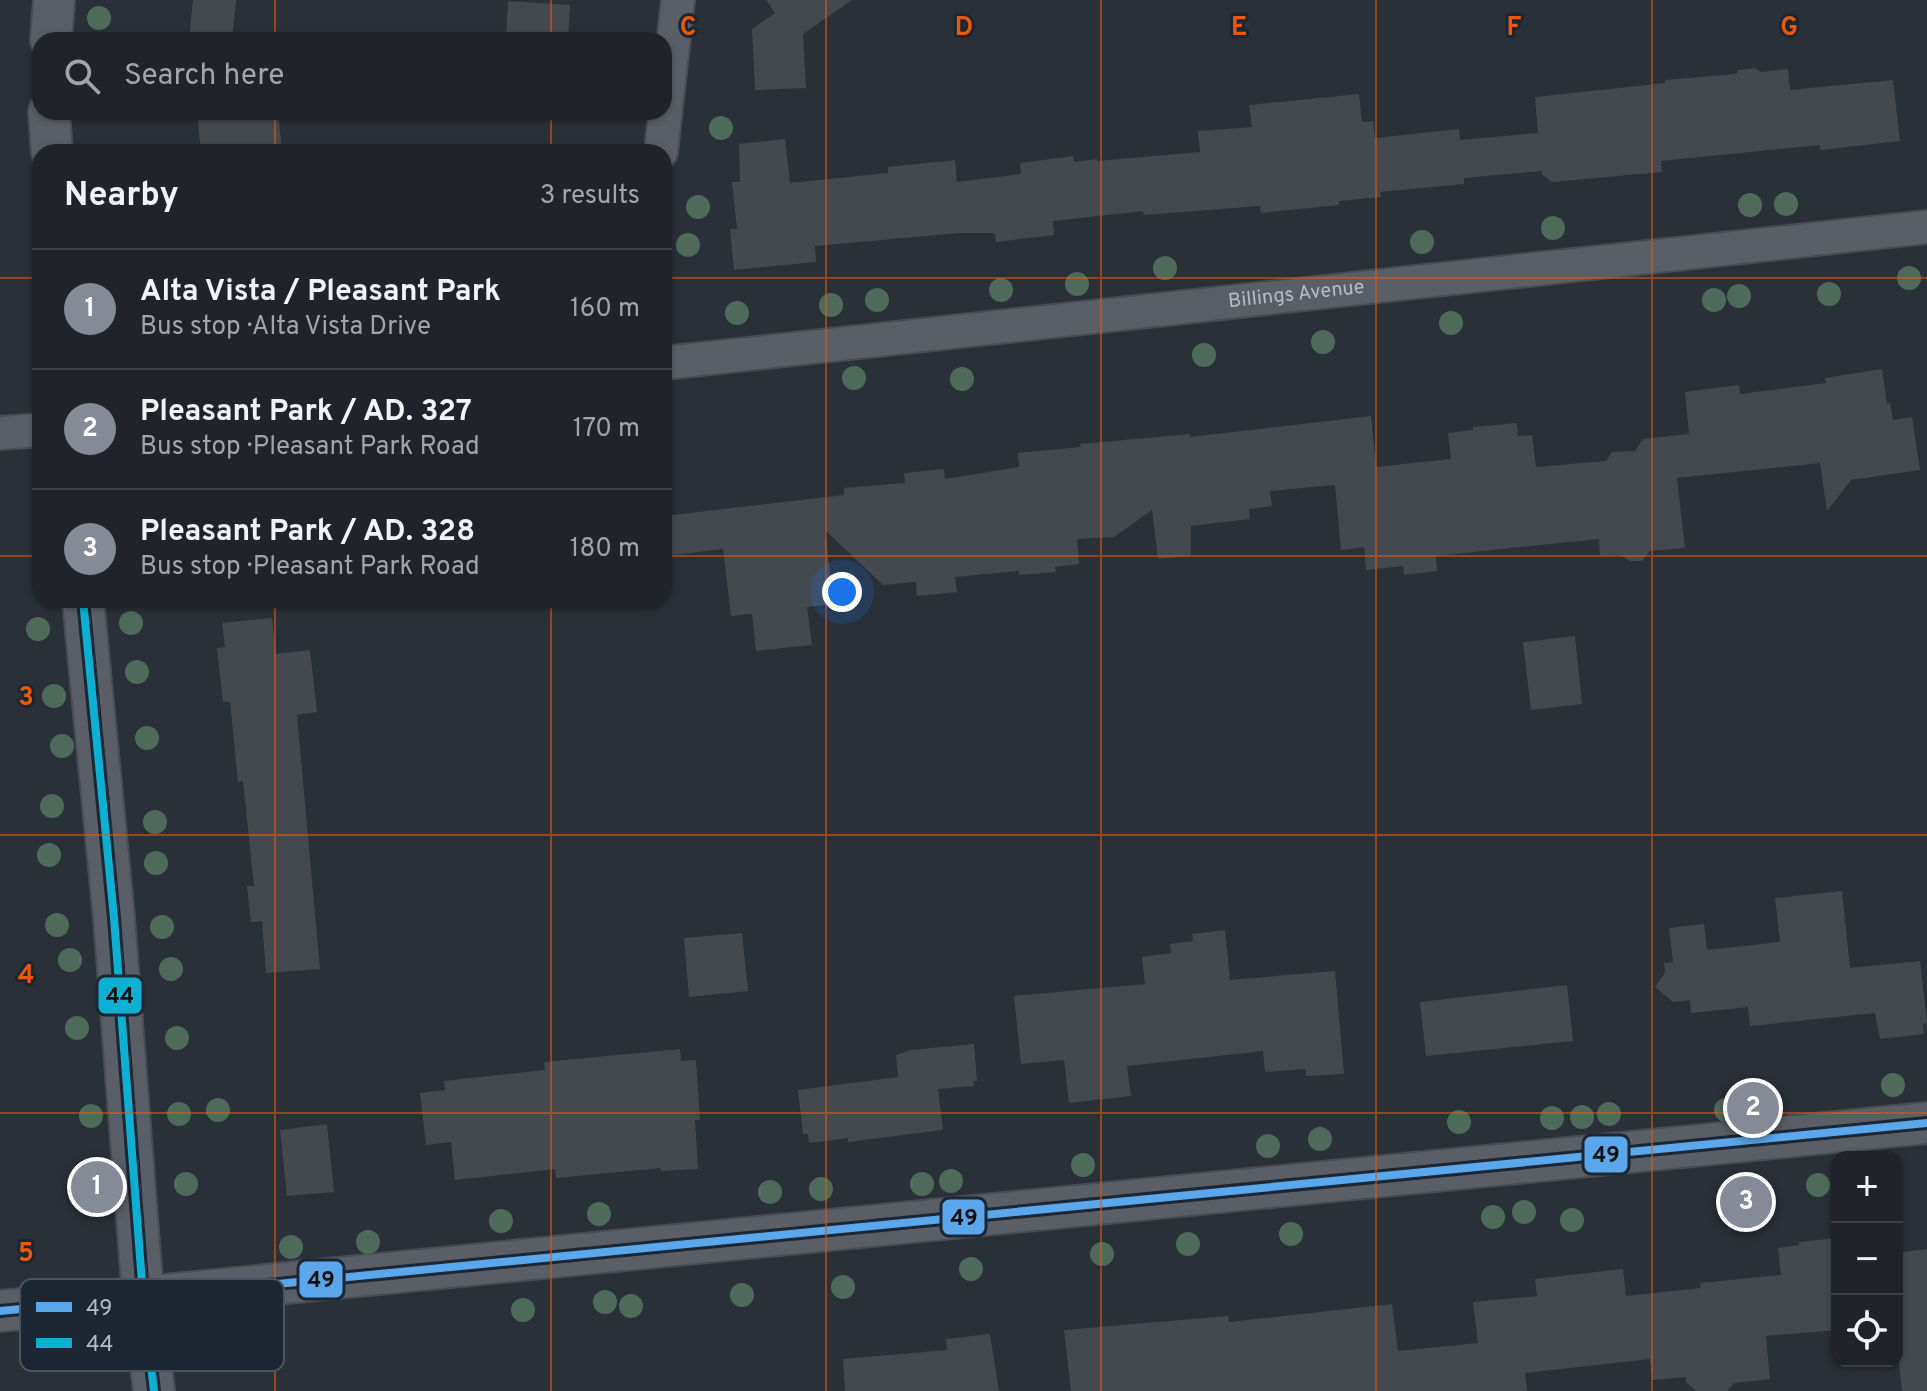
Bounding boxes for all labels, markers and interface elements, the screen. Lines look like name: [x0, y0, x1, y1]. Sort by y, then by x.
text: C: [680, 12, 696, 45]
text: D: [955, 12, 973, 45]
text: E: [1231, 12, 1247, 45]
text: F: [1507, 12, 1522, 45]
text: G: [1780, 12, 1798, 45]
search box: [32, 32, 672, 120]
icon: search: [60, 54, 104, 98]
text: Search here: [124, 58, 284, 95]
text: Nearby: [64, 175, 179, 218]
text: 3 results: [540, 180, 640, 213]
text: Alta Vista / Pleasant Park: [140, 274, 501, 311]
street label: Billings Avenue: [1227, 275, 1366, 315]
text: 1: [85, 293, 95, 326]
text: 160 m: [570, 293, 640, 326]
text: Bus stop · Alta Vista Drive: [140, 311, 431, 344]
text: Pleasant Park / AD. 327: [140, 394, 472, 431]
text: 2: [82, 413, 98, 446]
text: 170 m: [573, 413, 640, 446]
text: Bus stop · Pleasant Park Road: [140, 431, 480, 464]
text: Pleasant Park / AD. 328: [140, 514, 475, 551]
text: 3: [82, 533, 98, 566]
text: 180 m: [570, 533, 640, 566]
text: Bus stop · Pleasant Park Road: [140, 551, 480, 584]
your location: [822, 572, 862, 612]
text: 3: [18, 682, 34, 715]
text: 4: [18, 960, 34, 993]
line badge: 44: [97, 976, 143, 1015]
text: 44: [106, 984, 134, 1011]
pin: 2: [1727, 1078, 1779, 1138]
line badge: 49: [1583, 1135, 1629, 1174]
text: 49: [1592, 1143, 1620, 1170]
map controls: [1831, 1151, 1903, 1367]
button: +: [1831, 1151, 1903, 1223]
pin: 1: [71, 1157, 123, 1217]
pin: 3: [1720, 1172, 1772, 1232]
line badge: 49: [941, 1198, 986, 1236]
text: 49: [950, 1206, 978, 1233]
button: −: [1831, 1223, 1903, 1295]
text: 5: [18, 1238, 34, 1271]
line badge: 49: [298, 1260, 344, 1299]
text: 49: [307, 1268, 335, 1295]
legend: [20, 1279, 284, 1371]
button: locate: [1831, 1295, 1903, 1367]
text: 49: [86, 1296, 112, 1323]
text: 44: [86, 1332, 113, 1359]

